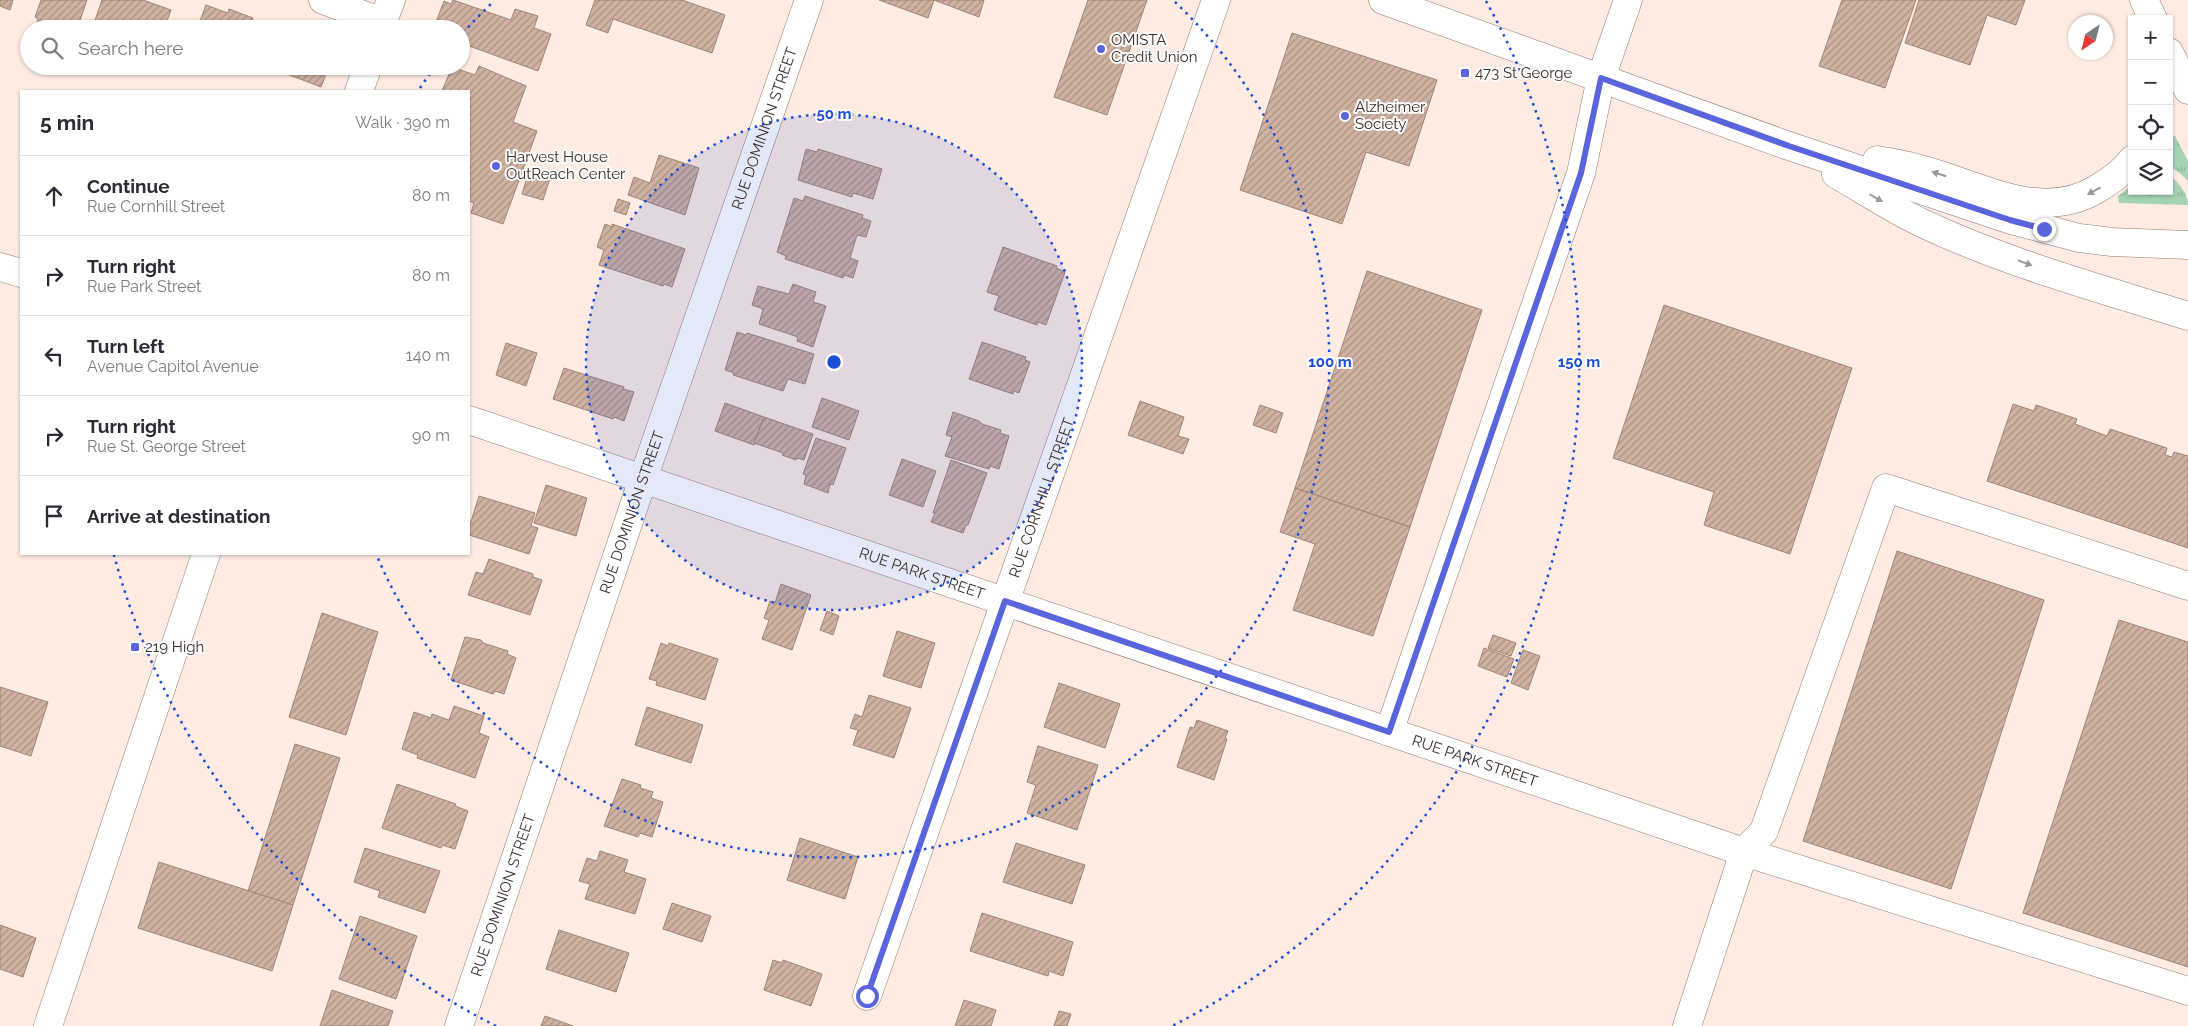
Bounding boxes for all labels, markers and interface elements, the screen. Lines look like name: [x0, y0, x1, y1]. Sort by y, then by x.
north arrow: [2068, 15, 2113, 60]
map controls: [2128, 15, 2173, 195]
button: +: [2128, 15, 2173, 60]
search box: [20, 20, 470, 75]
place label: OMISTA Credit Union: [1111, 31, 1198, 66]
icon: search: [38, 34, 66, 62]
text: Search here: [78, 37, 184, 59]
marker: OMISTA Credit Union: [1095, 43, 1107, 55]
street label: RUE DOMINION STREET: [728, 45, 801, 212]
button: −: [2128, 60, 2173, 105]
place label: 473 St George: [1475, 64, 1573, 82]
marker: 473 St George: [1459, 67, 1471, 79]
place label: Alzheimer Society: [1355, 98, 1426, 133]
text: 50 m: [816, 105, 852, 123]
button: locate: [2128, 105, 2173, 150]
text: 5 min: [40, 110, 94, 135]
marker: Alzheimer Society: [1339, 110, 1351, 122]
text: Walk · 390 m: [355, 113, 450, 132]
place label: Harvest House OutReach Center: [506, 148, 626, 183]
button: layers: [2128, 150, 2173, 195]
marker: Harvest House OutReach Center: [490, 160, 502, 172]
one-way arrow: [1931, 170, 1946, 178]
text: Continue: [87, 175, 170, 197]
icon: ahead: [40, 182, 68, 210]
text: 80 m: [412, 186, 450, 205]
one-way arrow: [2088, 186, 2101, 195]
one-way arrow: [1870, 193, 1883, 202]
text: Rue Cornhill Street: [87, 197, 225, 216]
route end: [2033, 218, 2056, 241]
text: Turn right: [87, 255, 176, 277]
one-way arrow: [2018, 259, 2033, 267]
icon: right: [40, 262, 68, 290]
text: 80 m: [412, 266, 450, 285]
text: Rue Park Street: [87, 277, 201, 296]
text: Turn left: [87, 335, 164, 357]
icon: left: [40, 342, 68, 370]
text: 140 m: [406, 346, 450, 365]
centre of rings: [825, 353, 843, 371]
text: 100 m: [1308, 353, 1352, 371]
text: 150 m: [1558, 353, 1600, 371]
text: Avenue Capitol Avenue: [87, 357, 259, 376]
text: Turn right: [87, 415, 176, 437]
street label: RUE CORNHILL STREET: [1005, 415, 1078, 580]
icon: right: [40, 422, 68, 450]
text: 90 m: [412, 426, 450, 445]
street label: RUE DOMINION STREET: [596, 429, 668, 596]
text: Rue St. George Street: [87, 437, 246, 456]
icon: arrive: [40, 502, 68, 530]
text: Arrive at destination: [87, 505, 271, 527]
street label: RUE PARK STREET: [857, 544, 987, 603]
place label: 219 High: [145, 638, 204, 656]
marker: 219 High: [129, 641, 141, 653]
street label: RUE PARK STREET: [1410, 731, 1540, 790]
street label: RUE DOMINION STREET: [467, 812, 539, 979]
route start: [856, 985, 879, 1008]

